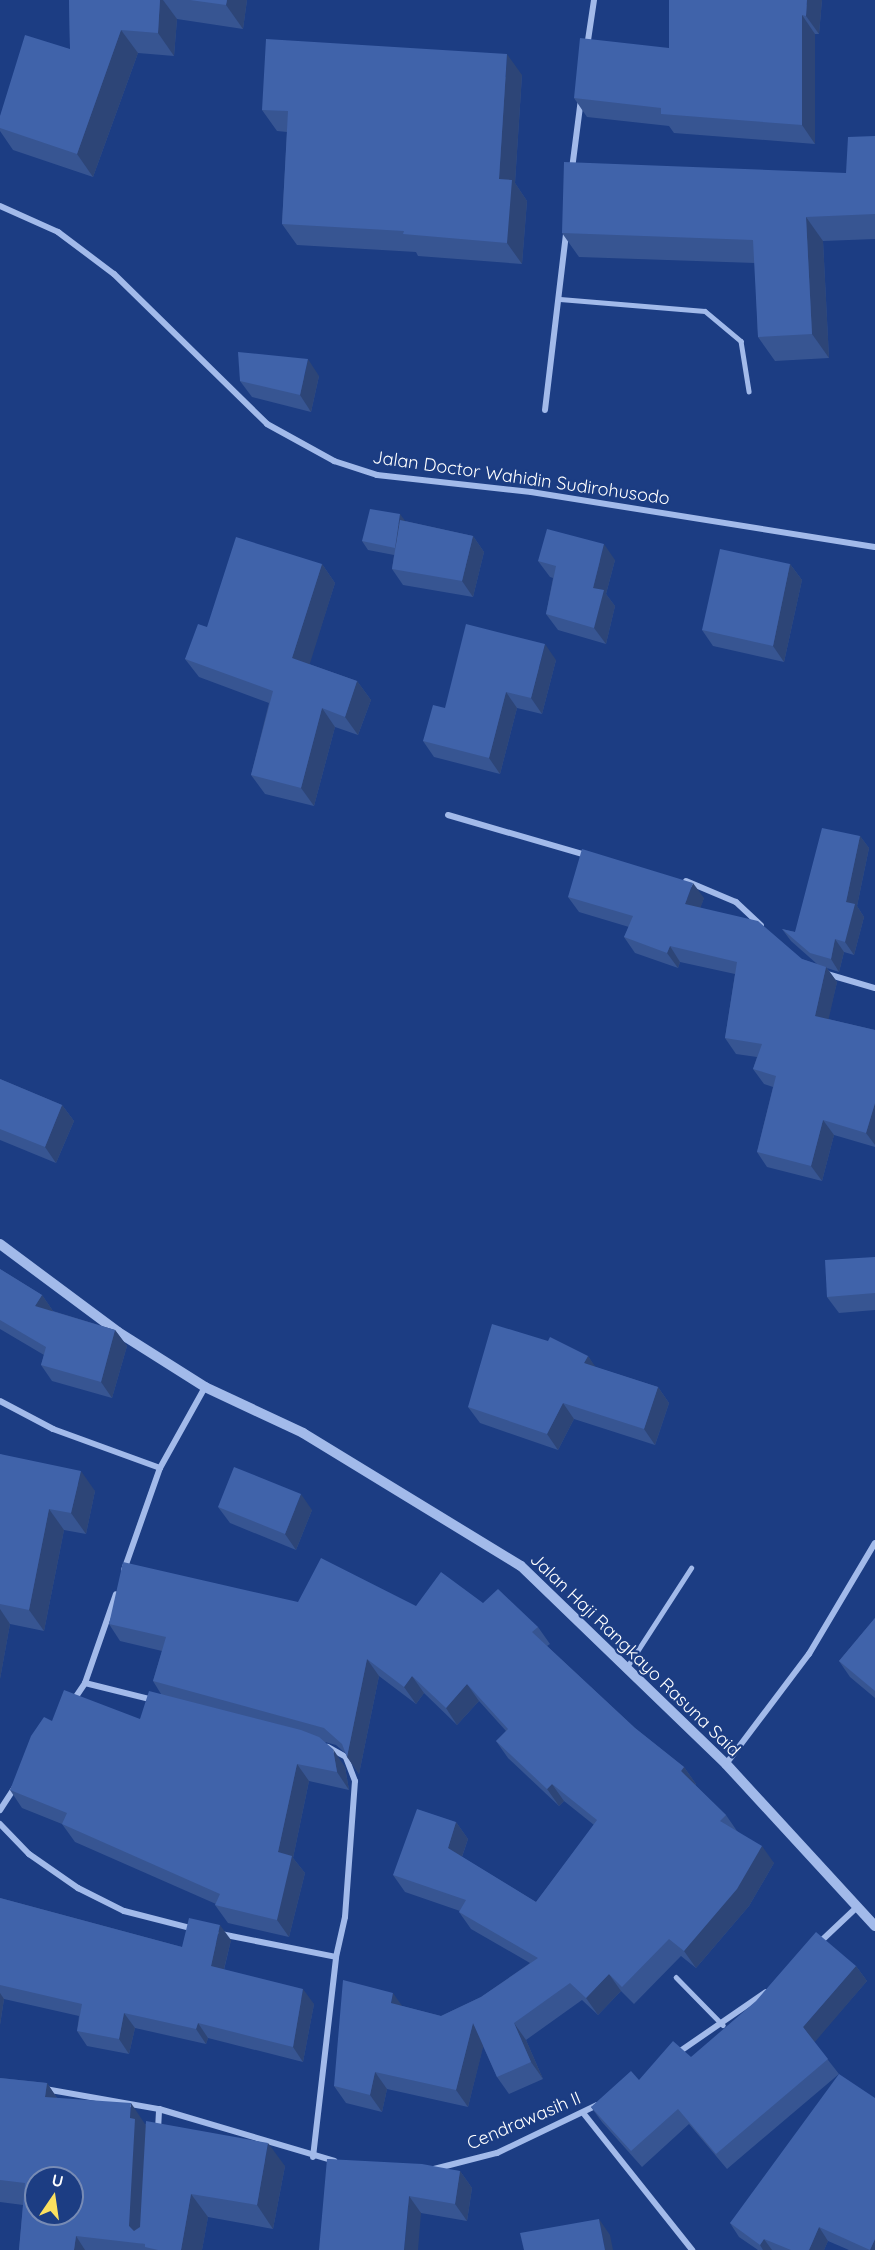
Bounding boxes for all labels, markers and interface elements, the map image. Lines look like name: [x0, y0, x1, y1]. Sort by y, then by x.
street label: Jalan Doctor Wahidin Sudirohusodo: [371, 446, 671, 510]
street label: Jalan Haji Rangkayo Rasuna Said: [525, 1549, 745, 1761]
street label: Cendrawasih II: [464, 2087, 584, 2155]
north arrow: [24, 2166, 84, 2226]
text: U: [50, 2169, 65, 2191]

